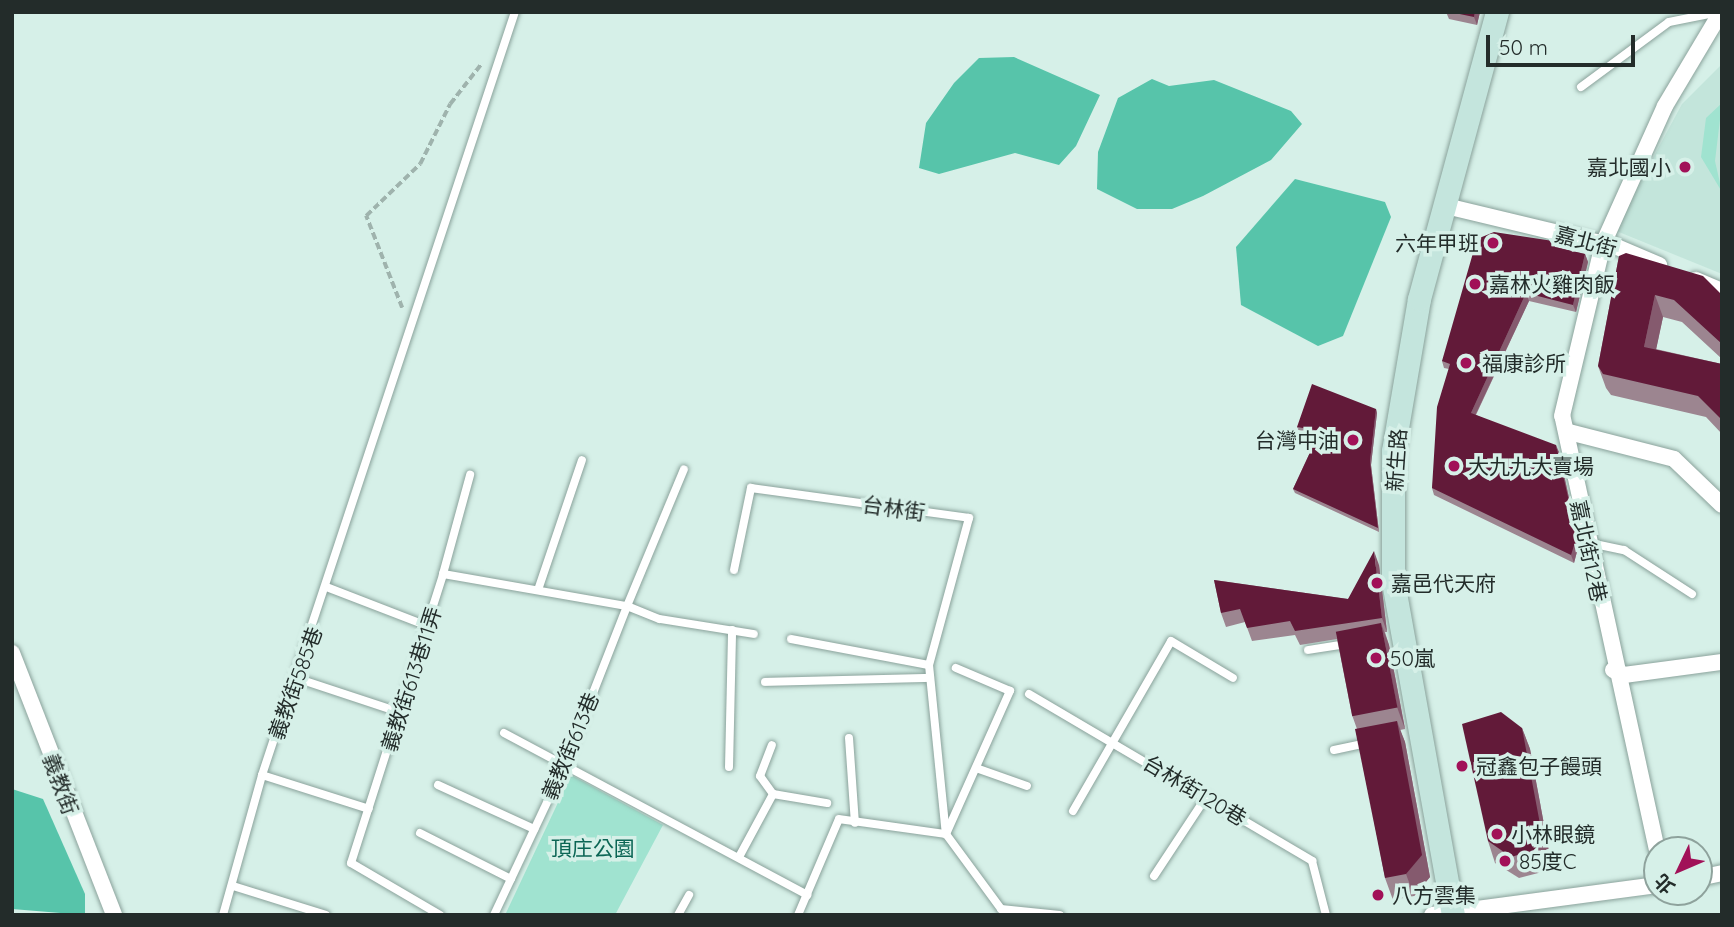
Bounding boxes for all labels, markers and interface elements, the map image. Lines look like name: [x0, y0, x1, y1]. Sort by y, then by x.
scale bar: [1489, 21, 1638, 65]
text: 50 m: [1499, 34, 1548, 60]
place label: 嘉北國小: [1587, 154, 1671, 180]
marker: 嘉北國小: [1677, 159, 1693, 175]
street label: 嘉北街: [1552, 221, 1620, 261]
place label: 六年甲班: [1395, 230, 1479, 256]
marker: 六年甲班: [1485, 235, 1501, 251]
place label: 嘉林火雞肉飯: [1489, 271, 1615, 297]
marker: 嘉林火雞肉飯: [1467, 276, 1483, 292]
place label: 福康診所: [1482, 350, 1566, 376]
marker: 福康診所: [1456, 353, 1476, 373]
place label: 台灣中油: [1255, 427, 1339, 453]
street label: 新生路: [1381, 428, 1411, 492]
marker: 台灣中油: [1345, 432, 1361, 448]
place label: 大九九大賣場: [1468, 453, 1594, 479]
marker: 大九九大賣場: [1446, 458, 1462, 474]
street label: 台林街: [861, 491, 927, 525]
street label: 嘉北街12巷: [1566, 498, 1612, 604]
place label: 嘉邑代天府: [1391, 570, 1496, 596]
marker: 嘉邑代天府: [1369, 575, 1385, 591]
street label: 義教街613巷11弄: [376, 604, 446, 754]
street label: 義教街585巷: [263, 623, 327, 743]
place label: 50嵐: [1390, 645, 1435, 671]
marker: 50嵐: [1368, 650, 1384, 666]
street label: 義教街613巷: [536, 689, 604, 803]
street label: 台林街120巷: [1139, 749, 1251, 831]
street label: 義教街: [38, 750, 84, 818]
place label: 冠鑫包子饅頭: [1476, 753, 1602, 779]
marker: 冠鑫包子饅頭: [1454, 758, 1470, 774]
place label: 小林眼鏡: [1511, 821, 1595, 847]
marker: 小林眼鏡: [1489, 826, 1505, 842]
park label: 頂庄公園: [551, 835, 635, 861]
north arrow: [1643, 836, 1713, 906]
place label: 85度C: [1519, 848, 1576, 874]
marker: 85度C: [1497, 853, 1513, 869]
text: 北: [1649, 869, 1680, 899]
place label: 八方雲集: [1392, 882, 1476, 908]
marker: 八方雲集: [1370, 887, 1386, 903]

